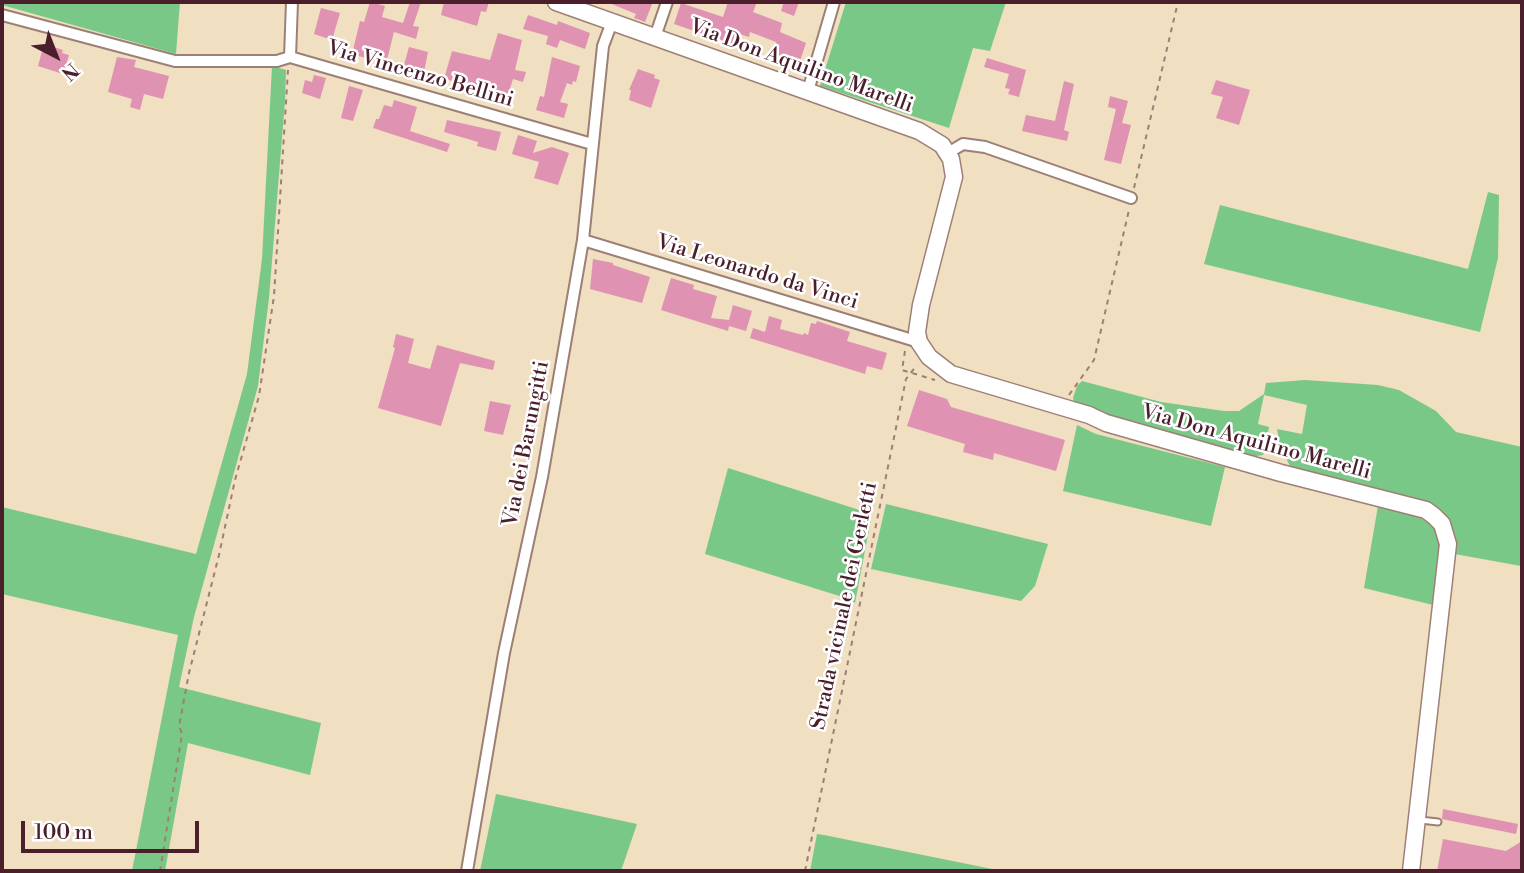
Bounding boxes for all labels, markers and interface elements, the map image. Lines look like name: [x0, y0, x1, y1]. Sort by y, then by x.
street label: Via Don Aquilino Marelli: [686, 15, 916, 119]
north arrow: [21, 21, 91, 91]
street label: Via Vincenzo Bellini: [324, 36, 516, 114]
text: N: [56, 58, 84, 86]
street label: Via Leonardo da Vinci: [653, 230, 861, 316]
street label: Via dei Barungitti: [499, 359, 555, 529]
street label: Via Don Aquilino Marelli: [1139, 400, 1373, 486]
street label: Strada vicinale dei Gerletti: [806, 480, 884, 732]
scale bar: [24, 806, 203, 850]
text: 100 m: [34, 820, 93, 846]

